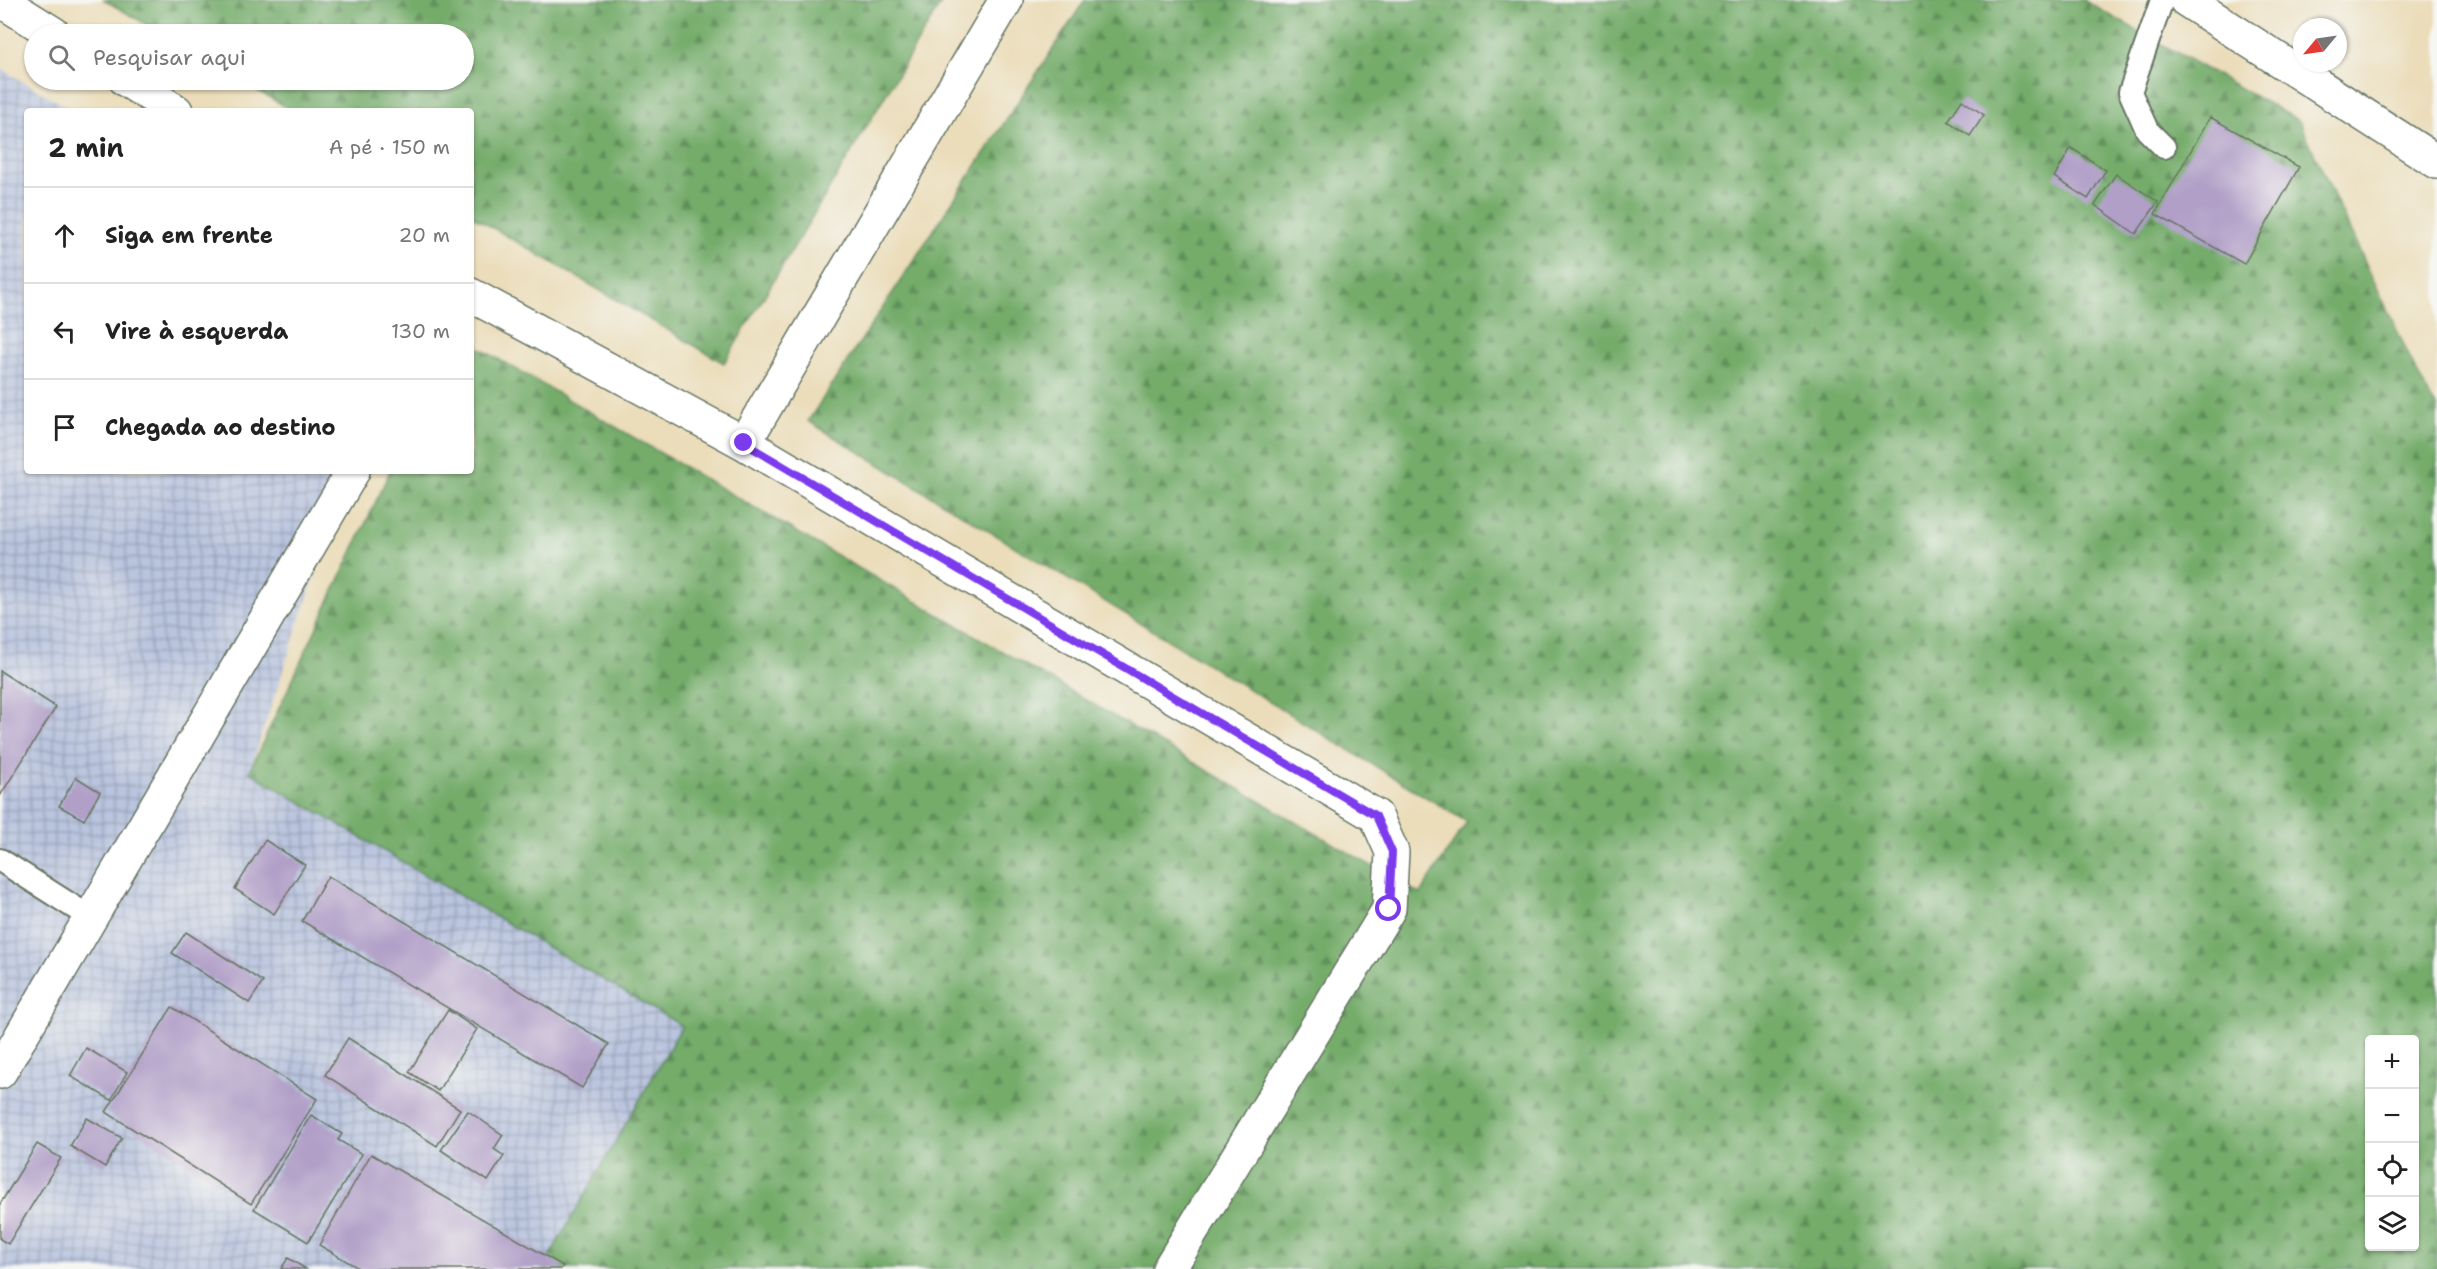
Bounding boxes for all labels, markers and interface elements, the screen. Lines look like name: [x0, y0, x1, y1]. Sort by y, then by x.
north arrow: [2293, 18, 2347, 72]
search box: [24, 24, 474, 90]
icon: search: [45, 41, 78, 74]
text: Pesquisar aqui: [93, 43, 246, 72]
text: 2 min: [48, 130, 124, 165]
text: A pé · 150 m: [329, 134, 450, 160]
icon: ahead: [48, 219, 81, 252]
text: Siga em frente: [105, 221, 273, 250]
text: 20 m: [399, 222, 450, 248]
icon: left: [48, 315, 81, 348]
text: Vire à esquerda: [105, 317, 288, 346]
text: 130 m: [391, 318, 450, 344]
icon: arrive: [48, 411, 81, 444]
text: Chegada ao destino: [105, 413, 336, 442]
route end: [730, 429, 756, 455]
route start: [1375, 895, 1401, 921]
map controls: [2365, 1035, 2419, 1251]
button: +: [2365, 1035, 2419, 1089]
button: −: [2365, 1089, 2419, 1143]
button: locate: [2365, 1143, 2419, 1197]
button: layers: [2365, 1197, 2419, 1251]

